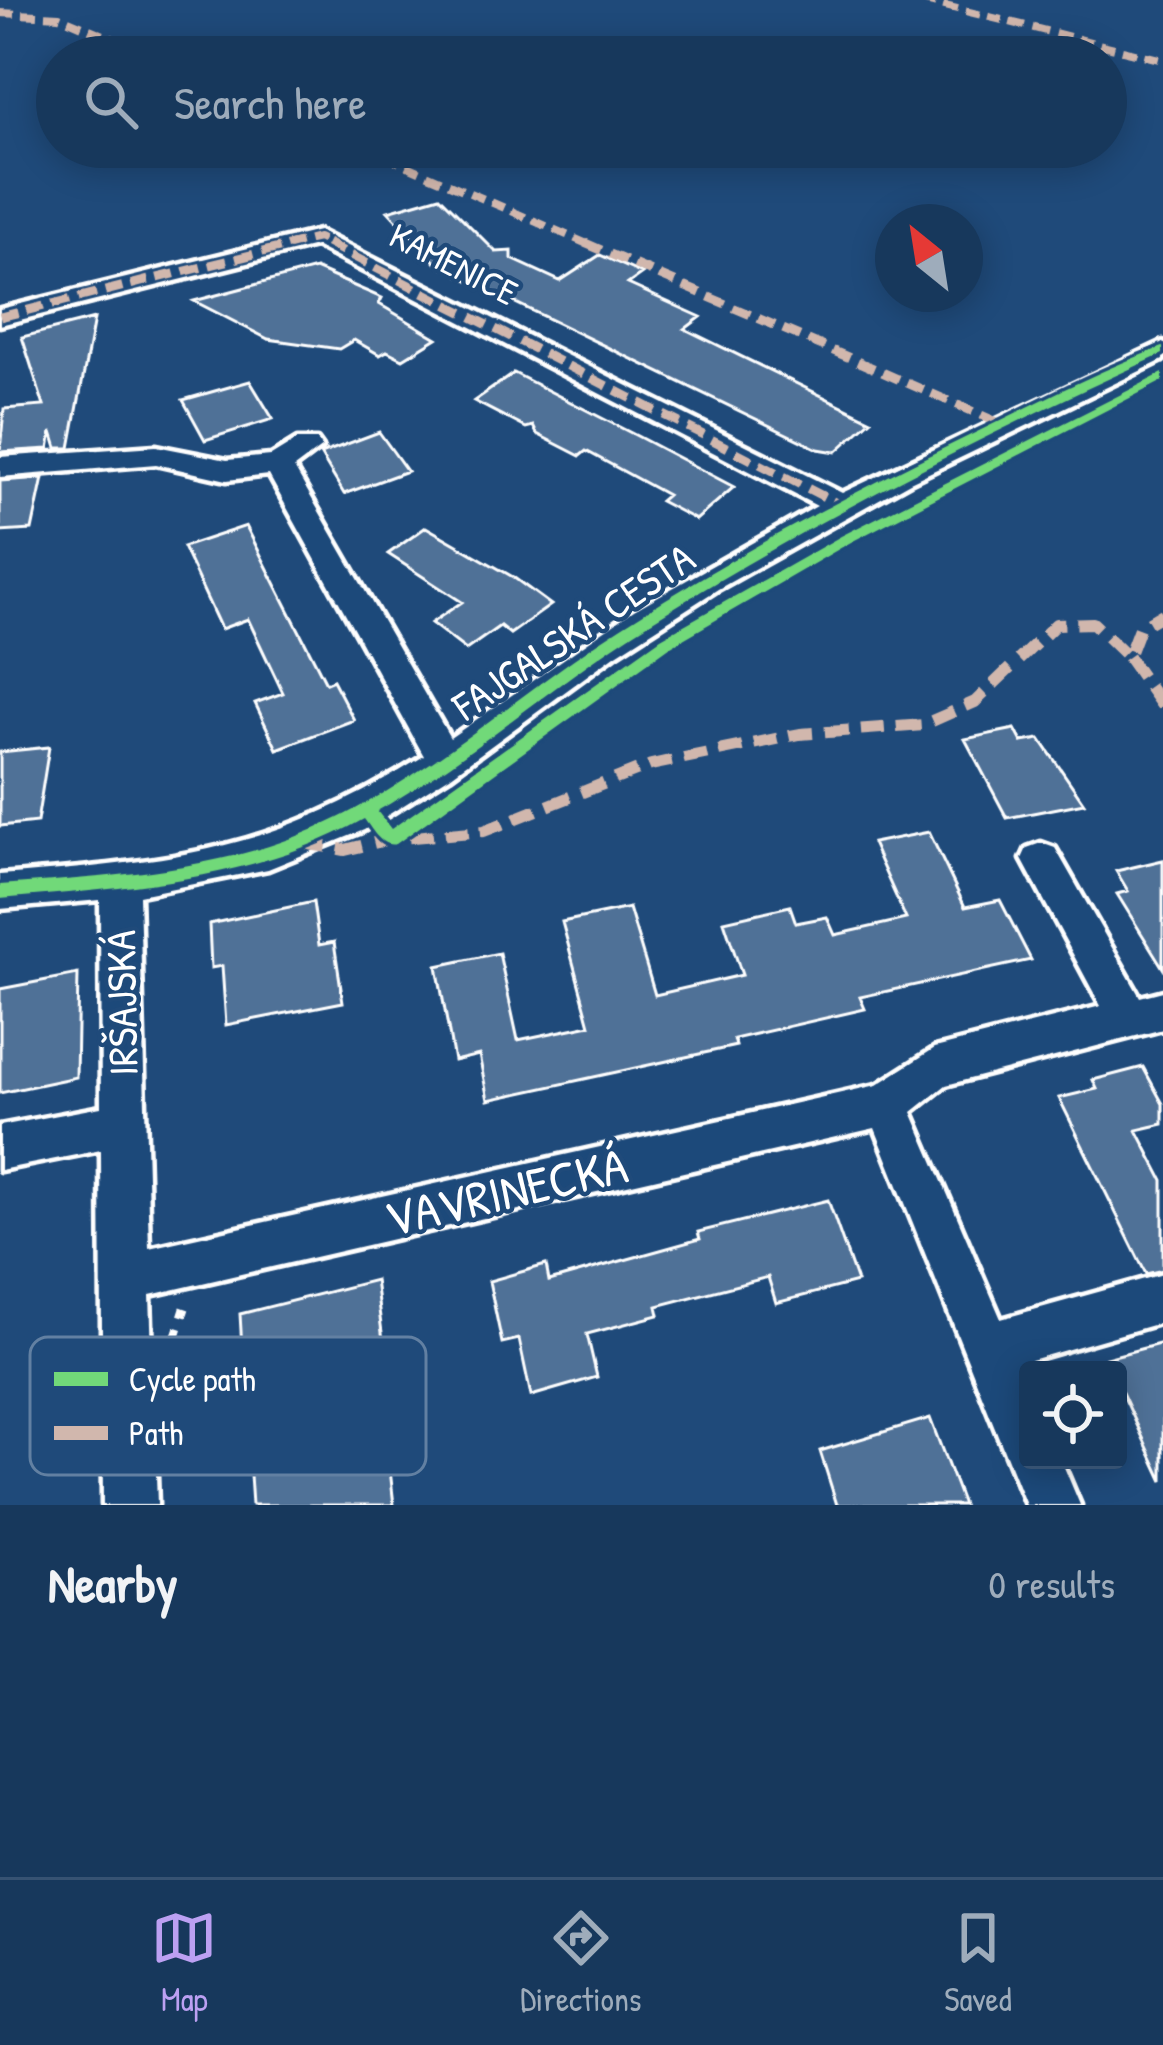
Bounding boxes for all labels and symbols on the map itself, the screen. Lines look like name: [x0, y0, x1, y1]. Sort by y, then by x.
north arrow: [875, 204, 983, 312]
street label: KAMENICE: [382, 210, 526, 316]
street label: FAJGALSKÁ CESTA: [440, 529, 705, 734]
street label: IRŠAJSKÁ: [91, 930, 151, 1076]
street label: VAVRINECKÁ: [378, 1130, 634, 1252]
legend: [30, 1337, 426, 1475]
text: Cycle path: [129, 1357, 256, 1402]
text: Path: [129, 1411, 183, 1455]

